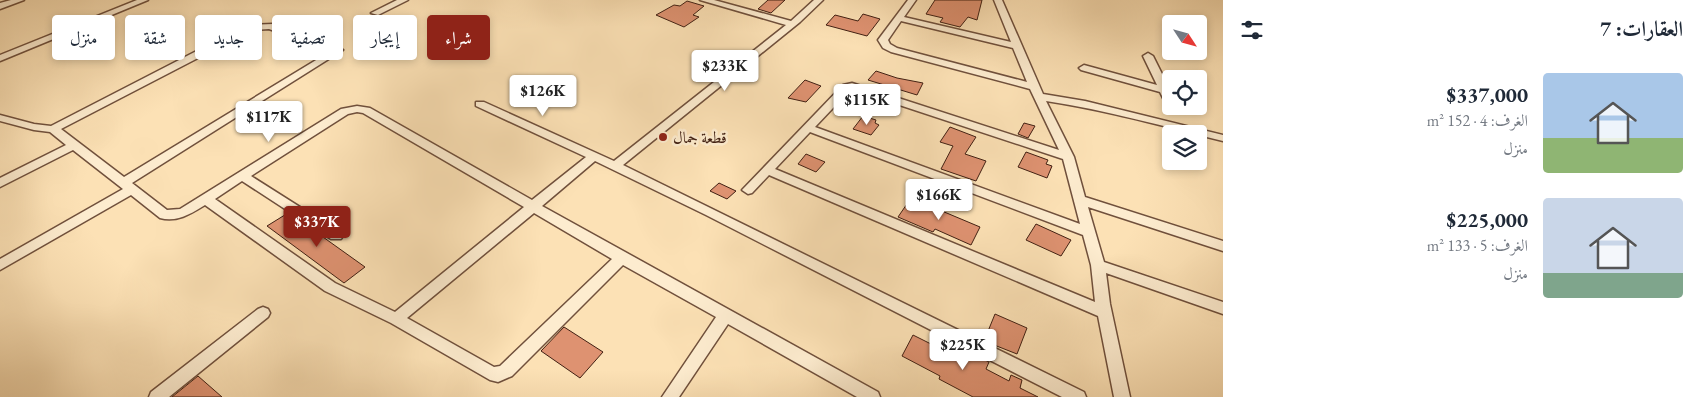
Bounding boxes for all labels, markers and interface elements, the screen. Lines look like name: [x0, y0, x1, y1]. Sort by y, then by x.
chip: منزل: [52, 15, 115, 60]
chip: شقة: [125, 15, 185, 60]
chip: جديد: [195, 15, 262, 60]
chip: تصفية: [272, 15, 343, 60]
chip: إيجار: [353, 15, 417, 60]
chip: شراء: [427, 15, 490, 60]
north arrow: [1162, 15, 1208, 60]
map controls: [1162, 15, 1207, 170]
text: العقارات: 7: [1600, 15, 1683, 42]
icon: filters: [1238, 16, 1266, 44]
pin: $233K: [690, 49, 760, 92]
text: $233K: [703, 55, 747, 76]
button: locate: [1162, 70, 1207, 115]
pin: $126K: [508, 74, 578, 117]
text: $126K: [521, 80, 565, 101]
text: $337,000: [1446, 81, 1528, 108]
pin: $115K: [832, 84, 902, 126]
text: $115K: [845, 89, 889, 110]
icon: home: [1583, 93, 1643, 153]
pin: $117K: [234, 100, 304, 143]
text: $117K: [247, 106, 291, 127]
text: الغرف: 4 · 152 m²: [1427, 110, 1528, 131]
button: layers: [1162, 125, 1207, 170]
place label: قطعة جمال: [673, 127, 727, 148]
marker: قطعة جمال: [657, 131, 669, 143]
text: منزل: [1503, 138, 1528, 159]
pin: $166K: [904, 178, 974, 221]
text: $166K: [917, 184, 961, 205]
pin: $337K: [282, 206, 352, 248]
text: $225,000: [1446, 206, 1528, 233]
text: $337K: [295, 211, 339, 232]
icon: home: [1583, 218, 1643, 278]
text: الغرف: 5 · 133 m²: [1427, 235, 1528, 256]
text: منزل: [1503, 263, 1528, 284]
pin: $225K: [928, 328, 998, 371]
text: $225K: [941, 334, 985, 355]

